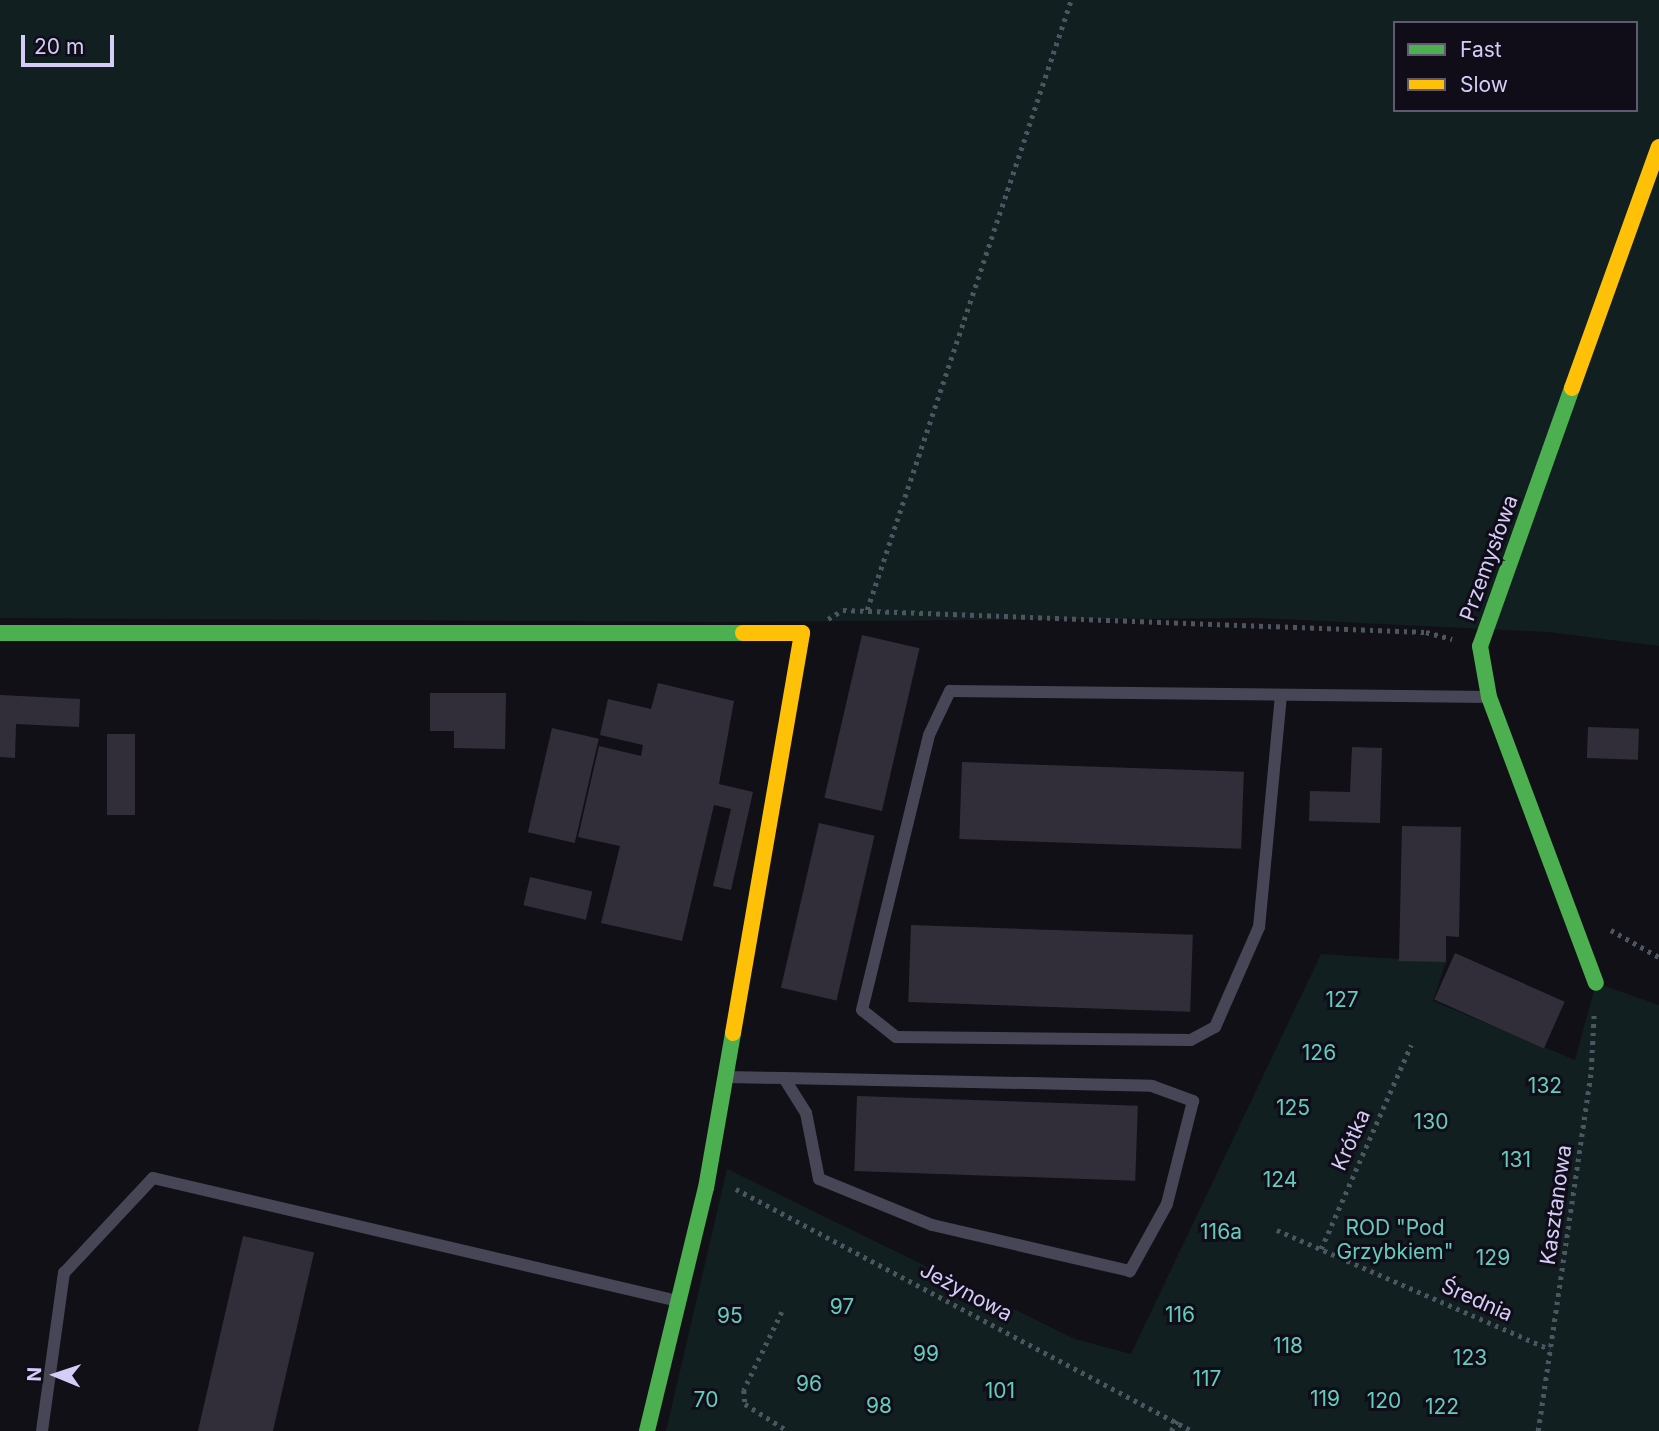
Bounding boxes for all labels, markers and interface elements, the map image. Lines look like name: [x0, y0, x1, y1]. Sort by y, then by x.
scale bar: [24, 21, 117, 65]
legend: [1393, 21, 1638, 112]
text: 20 m: [34, 34, 84, 59]
text: Fast: [1460, 37, 1502, 62]
text: Slow: [1460, 72, 1508, 97]
street label: Przemysłowa: [1455, 492, 1523, 624]
park label: 127: [1325, 987, 1359, 1013]
park label: 126: [1302, 1040, 1336, 1066]
park label: 132: [1528, 1073, 1562, 1099]
park label: 125: [1276, 1095, 1310, 1121]
street label: Krótka: [1326, 1105, 1376, 1175]
park label: 130: [1414, 1109, 1448, 1135]
street label: Kasztanowa: [1535, 1143, 1577, 1267]
park label: 131: [1501, 1147, 1531, 1173]
park label: 124: [1263, 1167, 1297, 1193]
park label: ROD "Pod Grzybkiem": [1337, 1215, 1453, 1265]
park label: 116a: [1200, 1219, 1242, 1245]
park label: 129: [1476, 1245, 1510, 1271]
street label: Jeżynowa: [916, 1257, 1016, 1327]
street label: Średnia: [1437, 1273, 1517, 1327]
park label: 97: [830, 1294, 854, 1320]
park label: 116: [1165, 1302, 1195, 1328]
park label: 95: [717, 1303, 743, 1329]
park label: 118: [1273, 1333, 1303, 1359]
north arrow: [21, 1340, 91, 1410]
park label: 99: [913, 1341, 939, 1367]
park label: 123: [1453, 1345, 1487, 1371]
park label: 117: [1193, 1366, 1221, 1392]
text: N: [23, 1367, 46, 1382]
park label: 96: [796, 1371, 822, 1397]
park label: 101: [985, 1378, 1015, 1404]
park label: 119: [1310, 1386, 1340, 1412]
park label: 70: [694, 1387, 718, 1413]
park label: 120: [1367, 1388, 1401, 1414]
park label: 98: [866, 1393, 892, 1419]
park label: 122: [1425, 1394, 1459, 1420]

